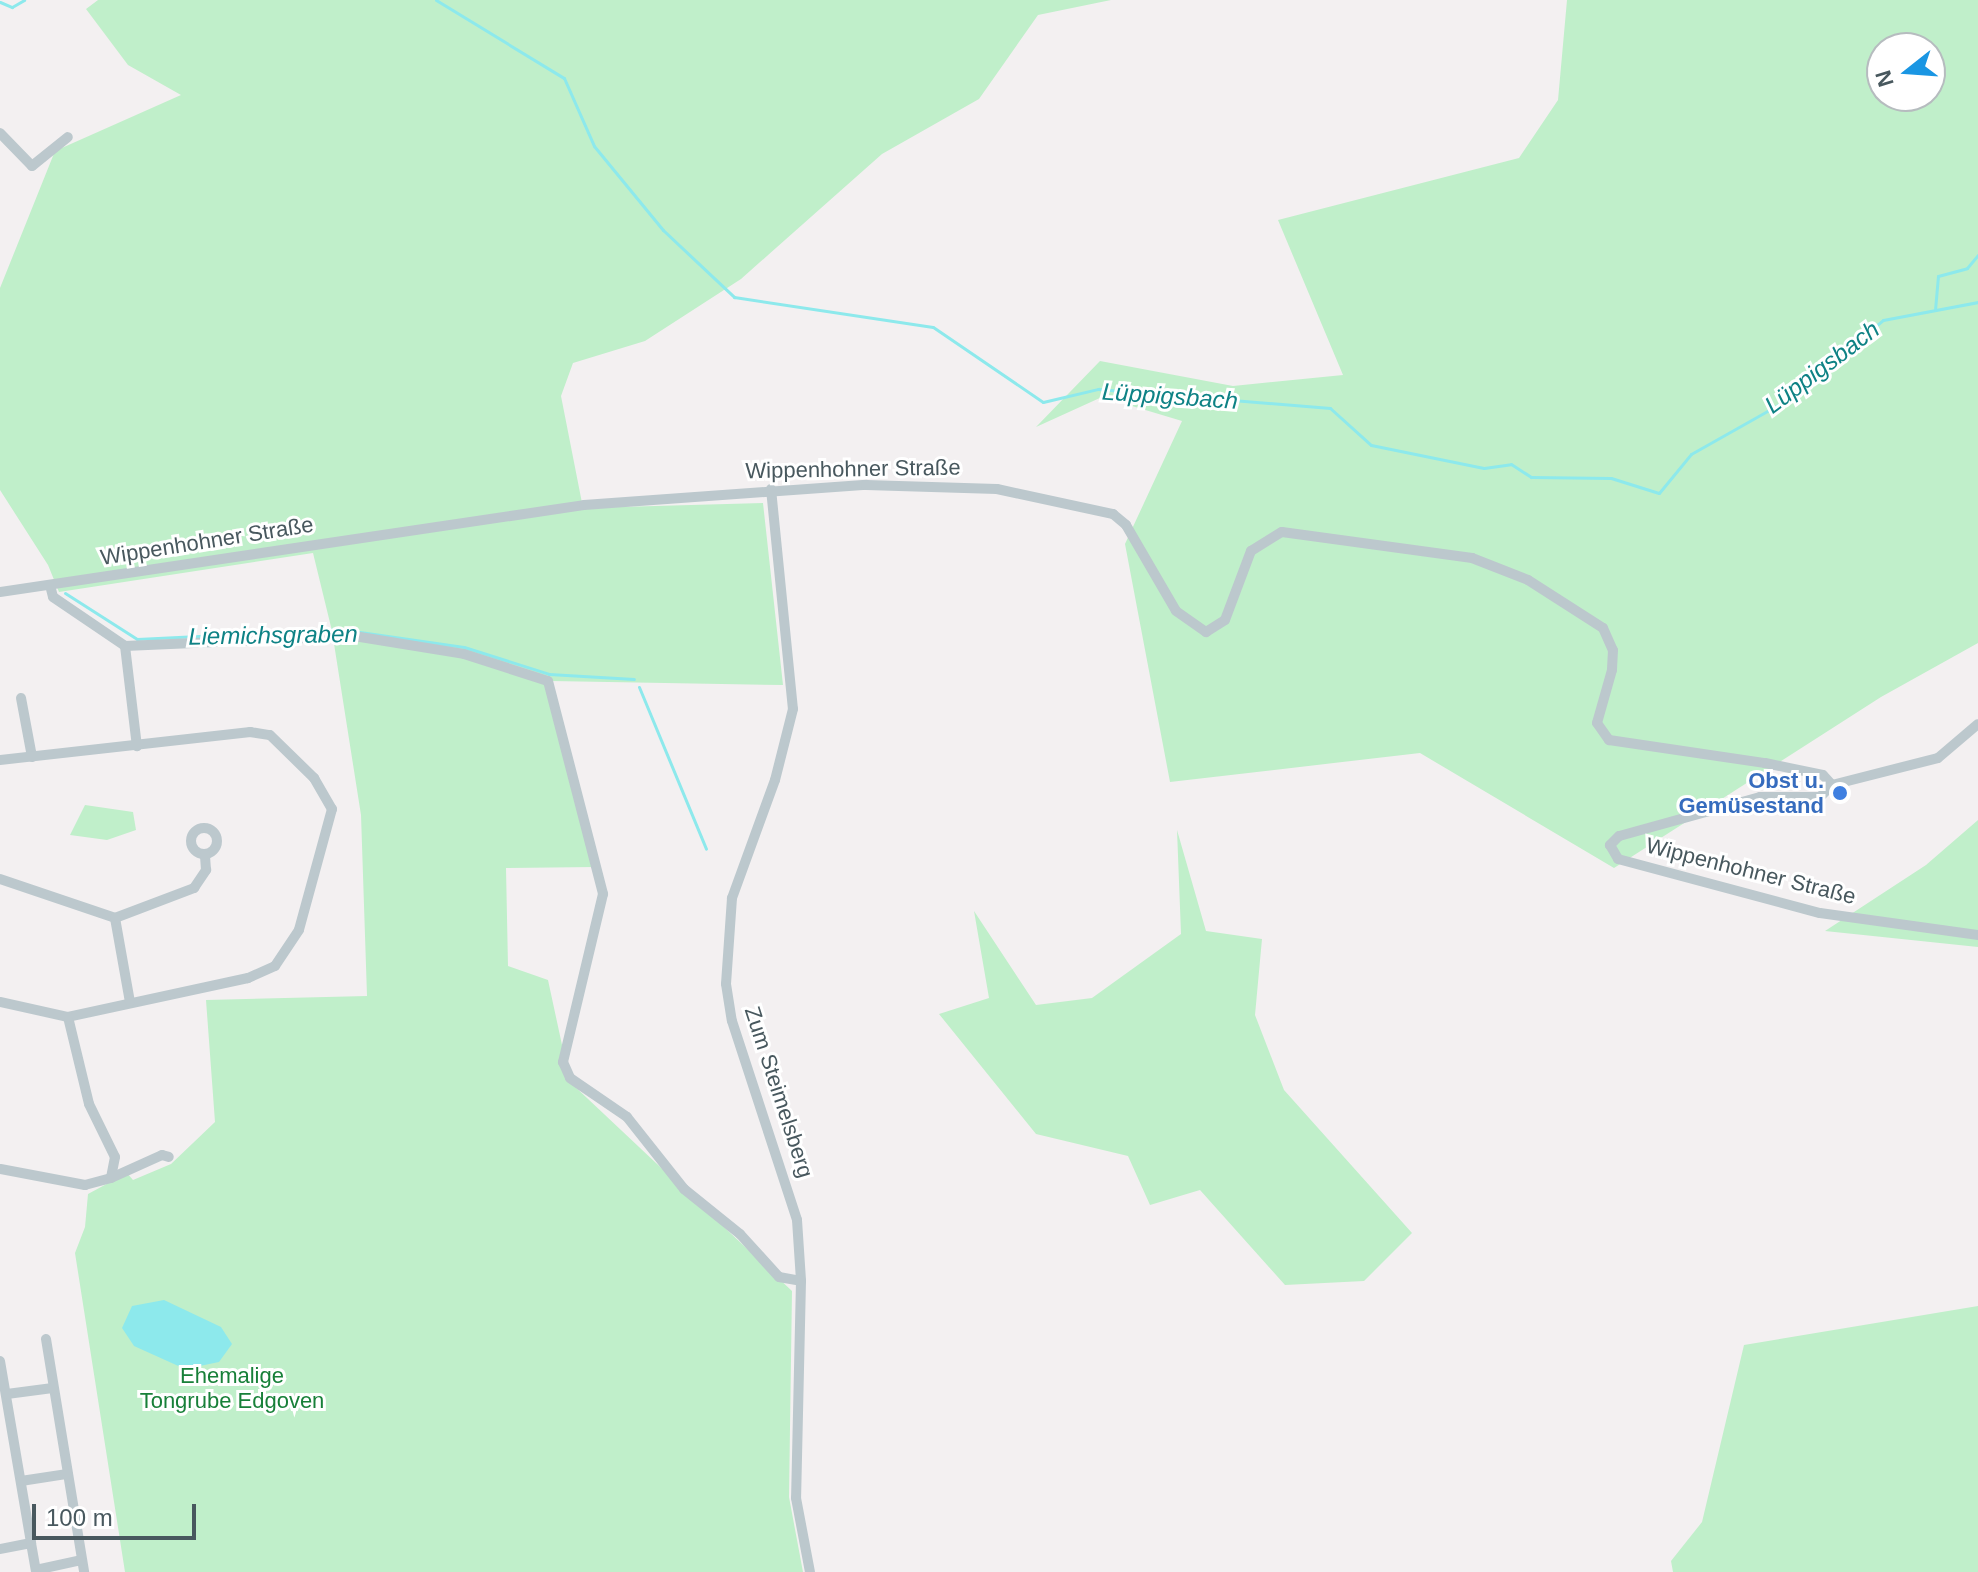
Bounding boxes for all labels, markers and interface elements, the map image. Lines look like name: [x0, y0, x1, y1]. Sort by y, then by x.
north arrow: [1866, 32, 1946, 112]
text: N: [1870, 67, 1899, 90]
water label: Lüppigsbach: [1759, 315, 1885, 419]
water label: Lüppigsbach: [1101, 377, 1239, 415]
street label: Wippenhohner Straße: [745, 454, 961, 484]
street label: Wippenhohner Straße: [99, 511, 315, 571]
water label: Liemichsgraben: [188, 619, 358, 651]
place label: Obst u. Gemüsestand: [1679, 767, 1824, 818]
marker: Obst u. Gemüsestand: [1831, 784, 1849, 802]
street label: Wippenhohner Straße: [1643, 832, 1859, 910]
street label: Zum Steimelsberg: [739, 1003, 819, 1181]
park label: Ehemalige Tongrube Edgoven: [140, 1362, 324, 1414]
scale bar: [36, 1488, 200, 1538]
text: 100 m: [46, 1504, 113, 1531]

